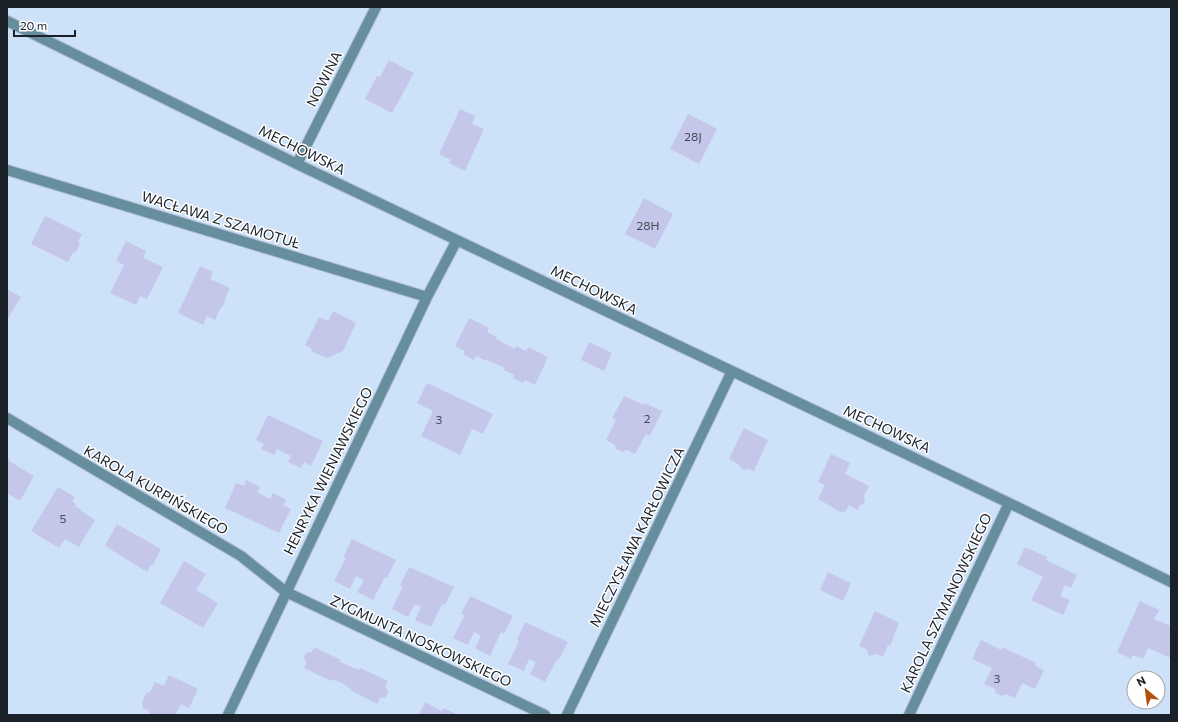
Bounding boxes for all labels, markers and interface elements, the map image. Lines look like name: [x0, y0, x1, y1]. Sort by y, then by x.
scale bar: [14, 12, 75, 38]
text: 20 m: [20, 18, 47, 32]
street label: NOWINA: [302, 48, 345, 109]
street label: MECHOWSKA: [256, 121, 349, 178]
house number: 28J: [684, 129, 702, 144]
street label: WACŁAWA Z SZAMOTUŁ: [140, 187, 303, 252]
house number: 28H: [637, 218, 659, 232]
street label: MECHOWSKA: [548, 261, 641, 318]
street label: HENRYKA WIENIAWSKIEGO: [279, 384, 376, 557]
street label: MECHOWSKA: [841, 401, 934, 456]
house number: 2: [644, 411, 651, 425]
house number: 3: [436, 412, 443, 426]
street label: KAROLA KURPIŃSKIEGO: [81, 441, 231, 538]
street label: MIECZYSŁAWA KARŁOWICZA: [585, 444, 688, 630]
street label: KAROLA SZYMANOWSKIEGO: [896, 510, 995, 695]
house number: 5: [60, 511, 67, 525]
street label: ZYGMUNTA NOSKOWSKIEGO: [328, 591, 515, 690]
north arrow: [1126, 670, 1166, 710]
house number: 3: [994, 671, 1001, 685]
text: N: [1134, 673, 1148, 689]

